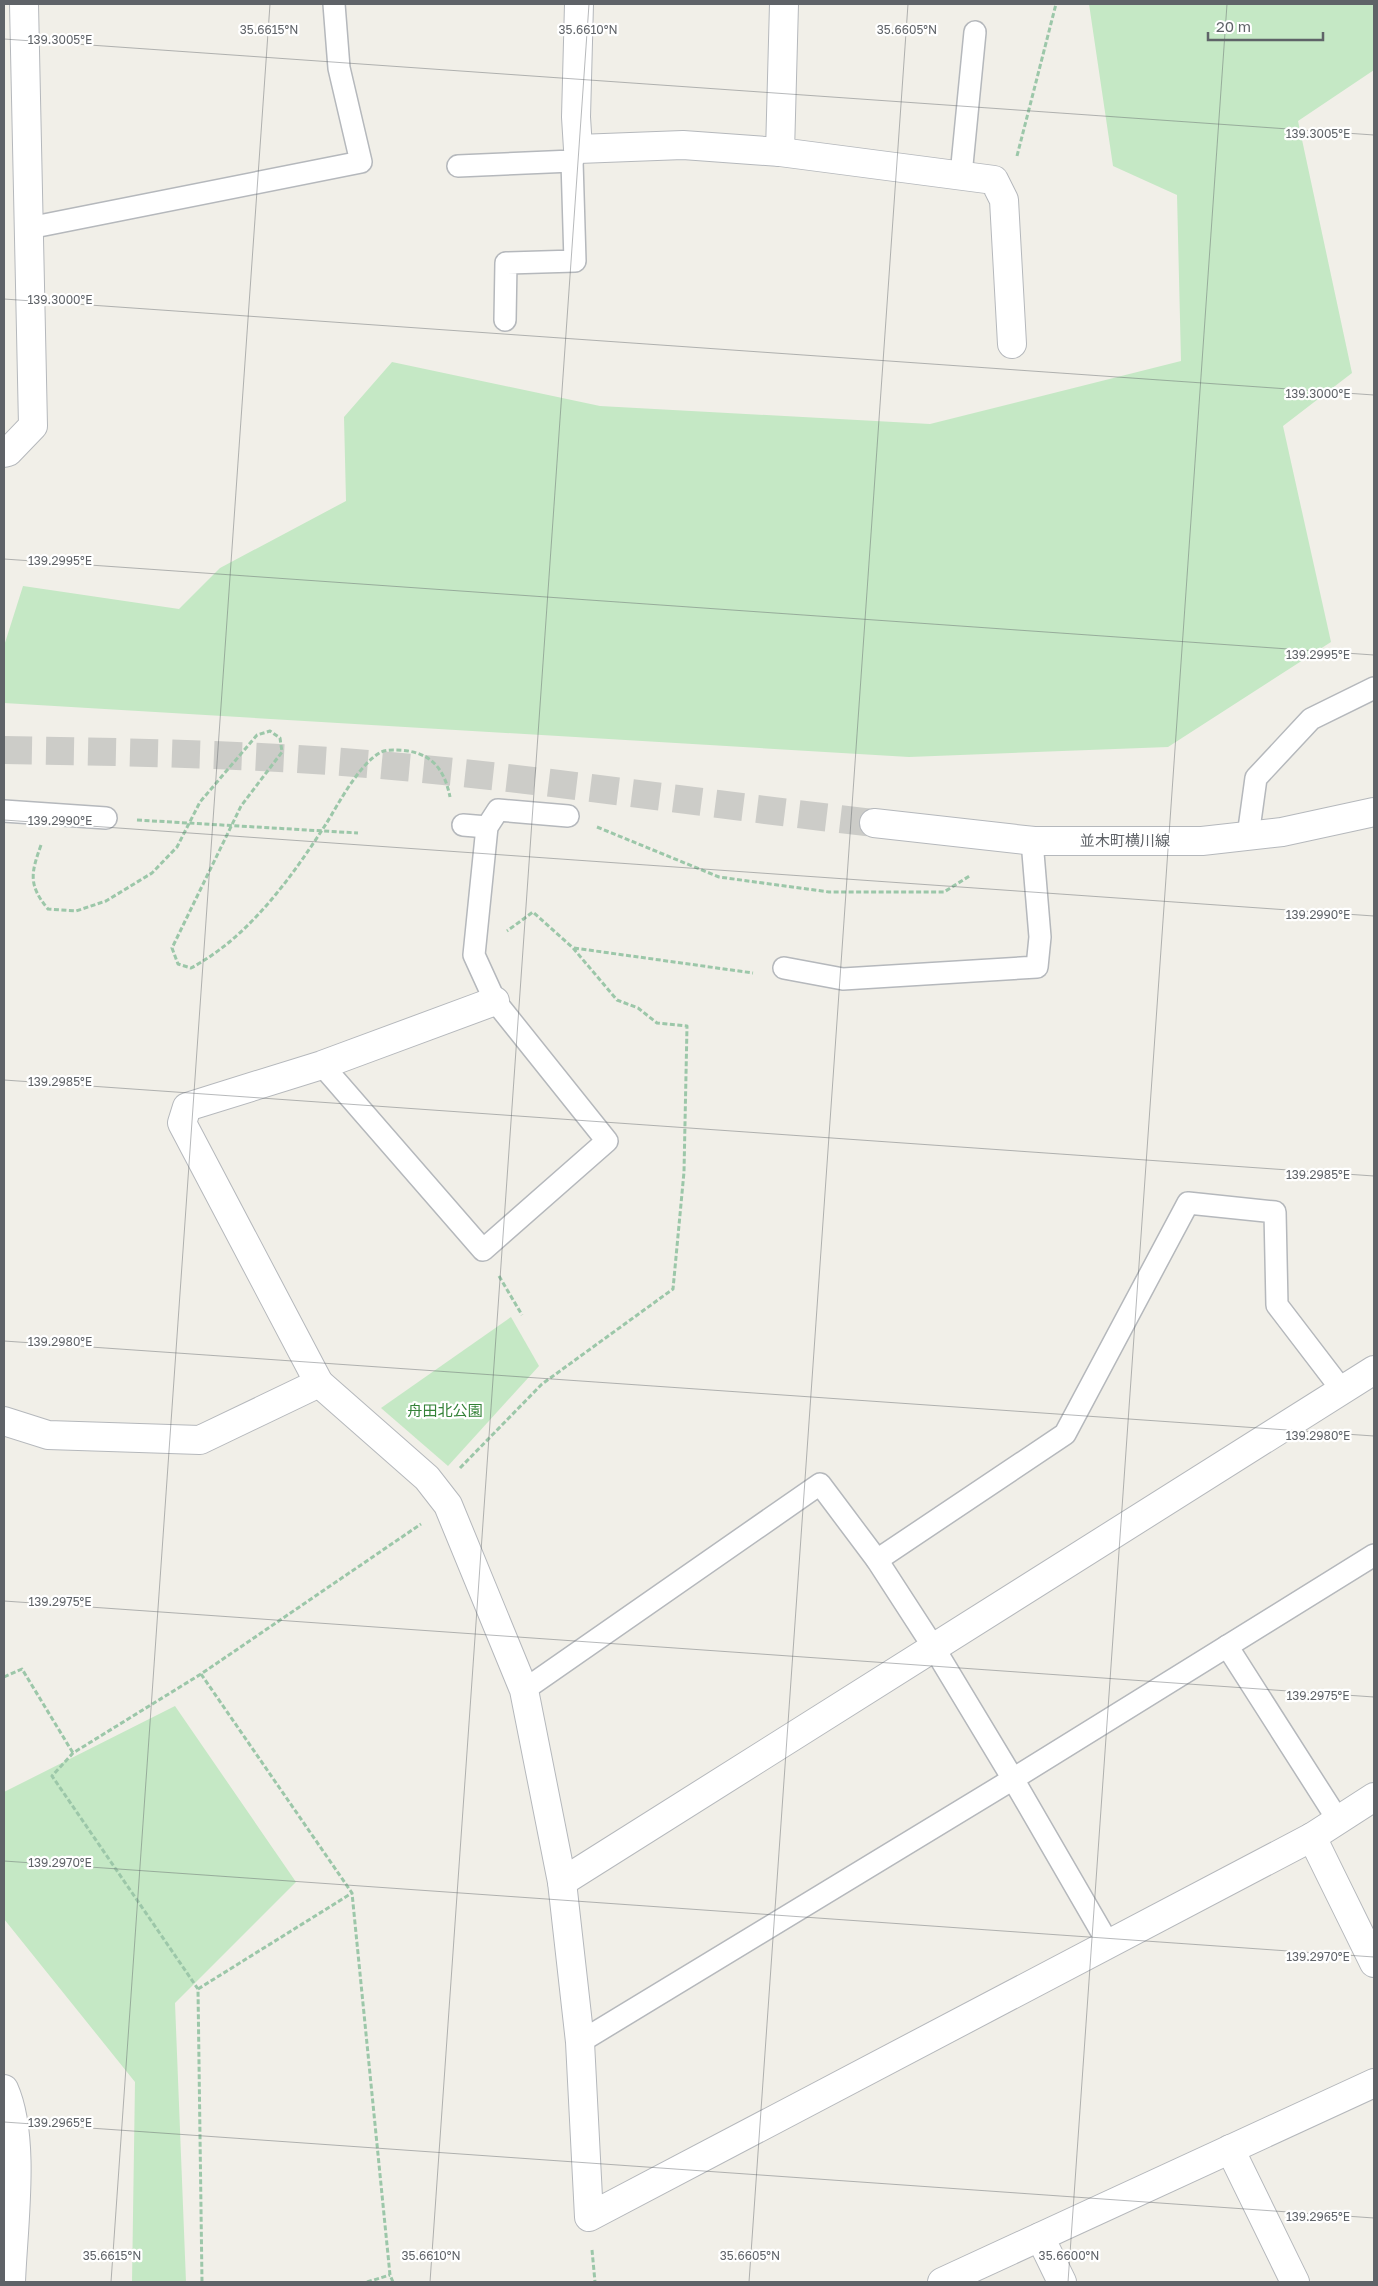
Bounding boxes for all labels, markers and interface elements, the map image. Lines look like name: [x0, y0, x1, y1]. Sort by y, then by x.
scale bar: [1208, 10, 1323, 42]
text: 20 m: [1216, 17, 1251, 35]
text: 35.6615°N: [240, 22, 298, 37]
text: 35.6610°N: [558, 22, 618, 37]
text: 35.6605°N: [877, 22, 937, 37]
text: 139.3005°E: [28, 32, 92, 47]
text: 139.3005°E: [1286, 126, 1350, 141]
text: 139.3000°E: [27, 292, 93, 307]
text: 139.3000°E: [1285, 386, 1351, 401]
text: 139.2995°E: [28, 553, 92, 568]
text: 139.2995°E: [1286, 647, 1350, 662]
text: 139.2990°E: [28, 813, 92, 828]
street label: 並木町横川線: [1080, 831, 1170, 849]
text: 139.2990°E: [1286, 907, 1350, 922]
text: 139.2985°E: [28, 1074, 92, 1089]
text: 139.2985°E: [1286, 1167, 1350, 1182]
text: 139.2980°E: [28, 1334, 92, 1349]
park label: 舟田北公園: [407, 1401, 483, 1419]
text: 139.2980°E: [1286, 1428, 1350, 1443]
text: 139.2975°E: [28, 1594, 92, 1609]
text: 139.2975°E: [1286, 1688, 1350, 1703]
text: 139.2970°E: [28, 1855, 92, 1870]
text: 139.2970°E: [1286, 1949, 1350, 1964]
text: 139.2965°E: [28, 2115, 92, 2130]
text: 139.2965°E: [1286, 2209, 1350, 2224]
text: 35.6615°N: [83, 2248, 141, 2263]
text: 35.6610°N: [401, 2248, 461, 2263]
text: 35.6605°N: [720, 2248, 780, 2263]
text: 35.6600°N: [1039, 2248, 1099, 2263]

